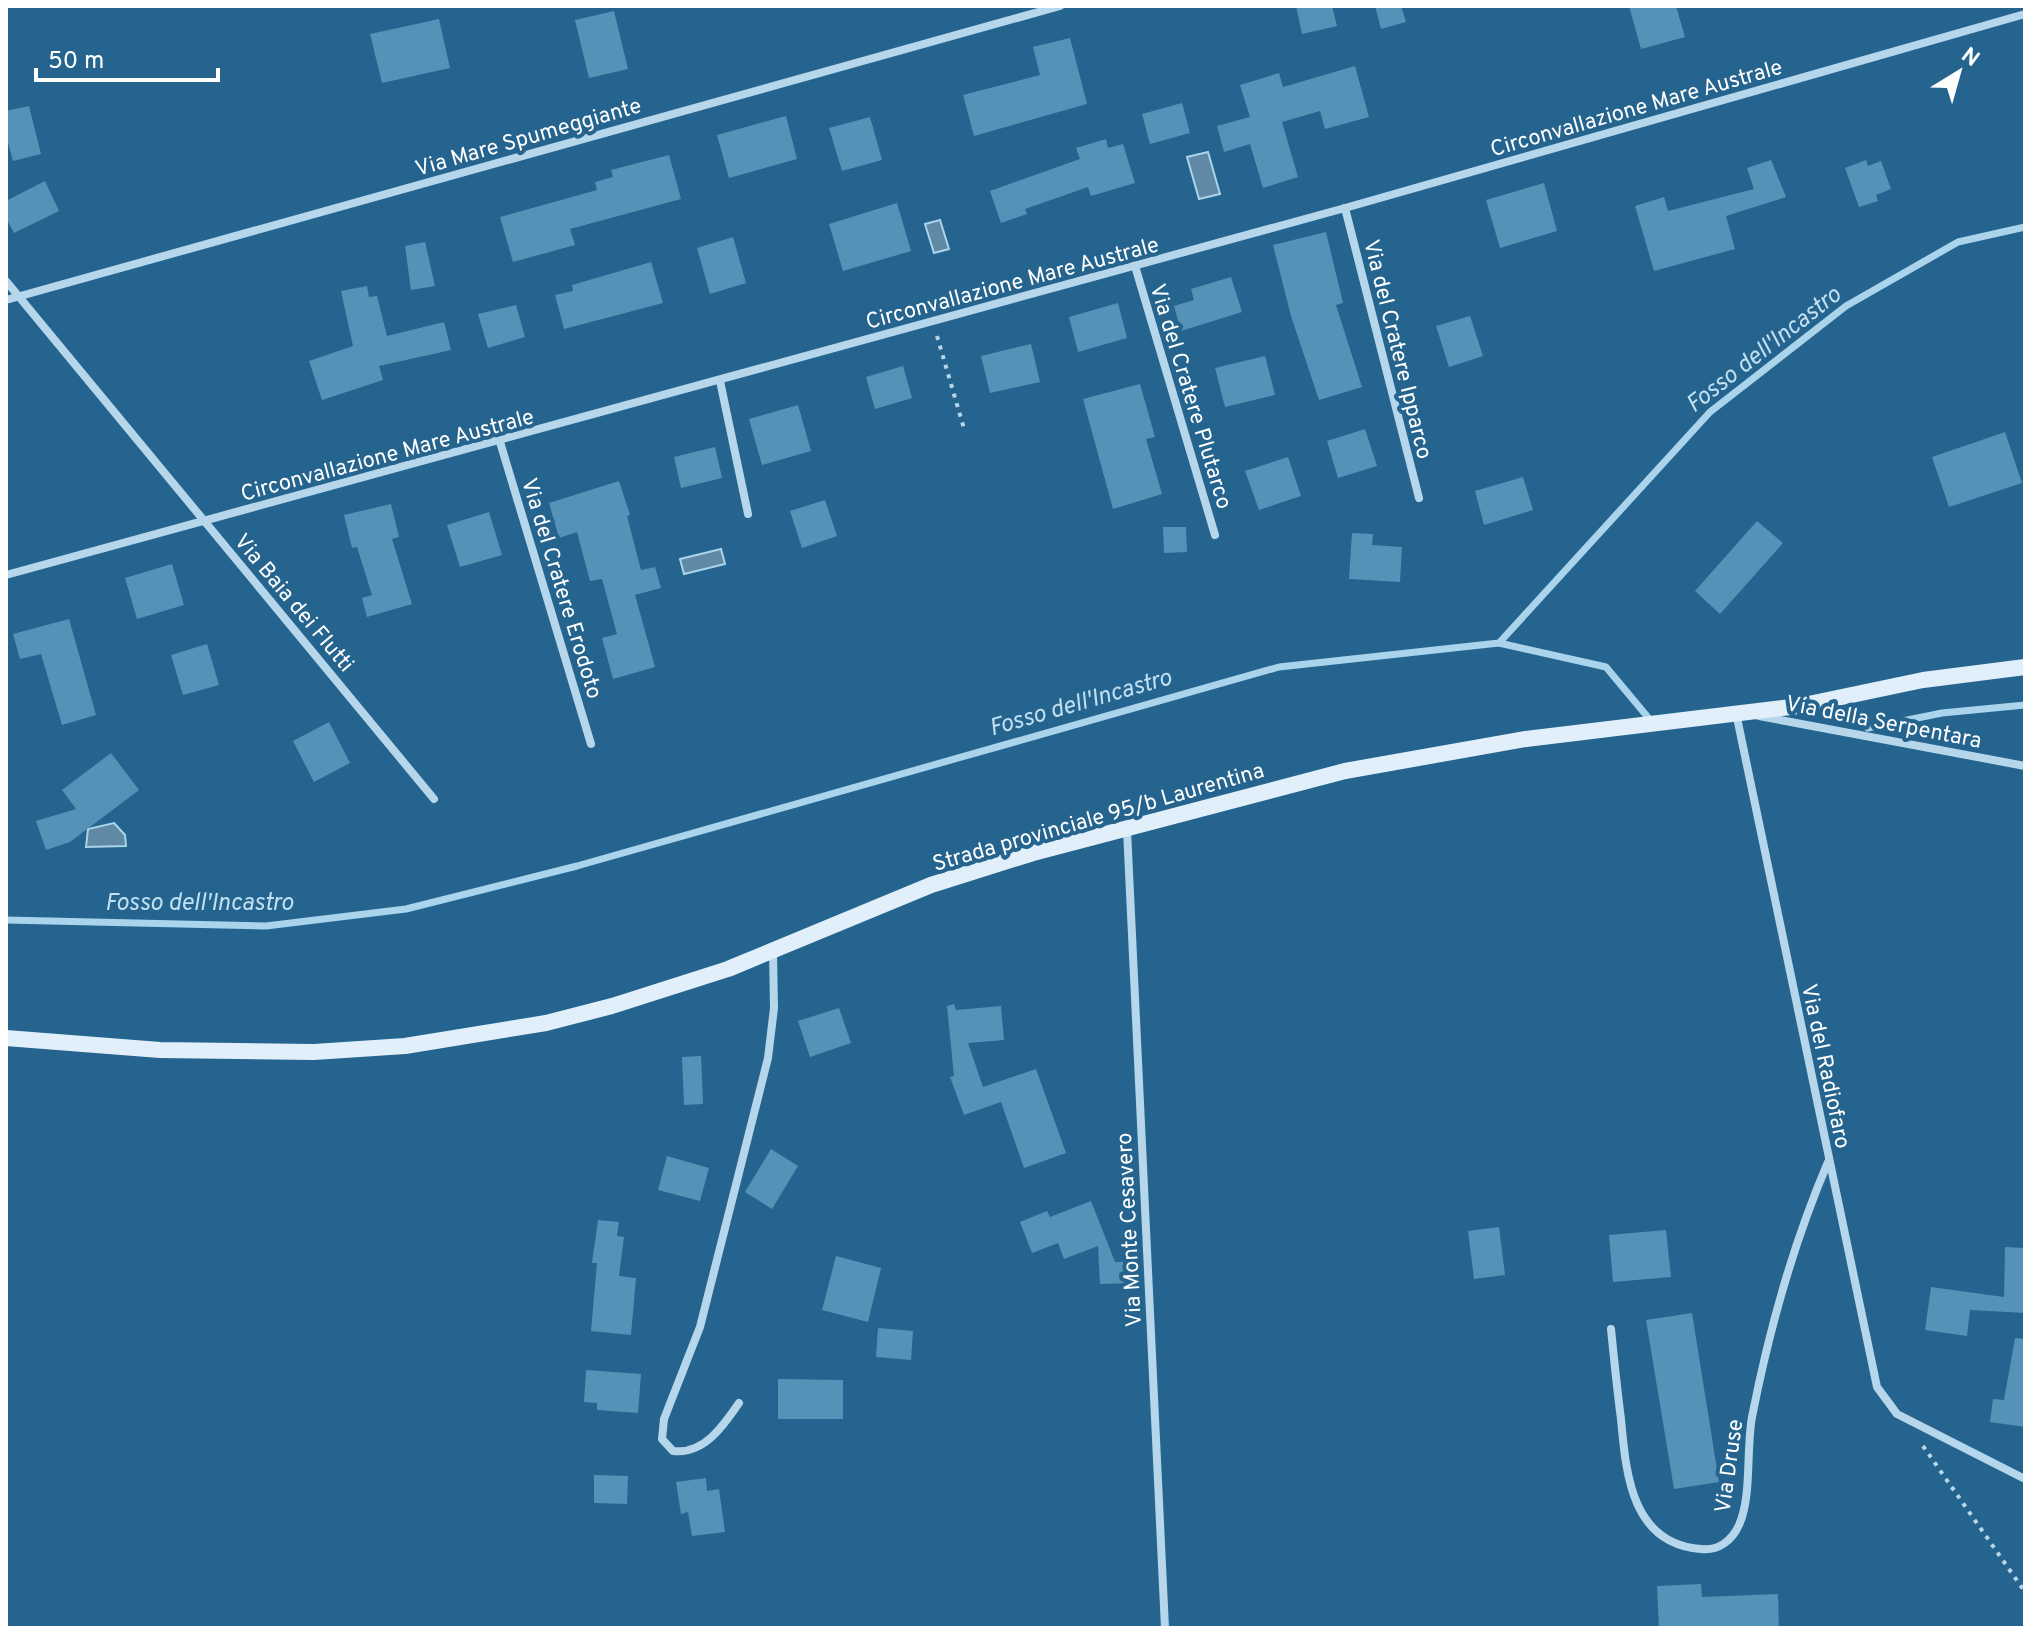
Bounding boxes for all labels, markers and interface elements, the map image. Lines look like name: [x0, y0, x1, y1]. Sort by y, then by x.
scale bar: [36, 32, 218, 82]
north arrow: [1919, 32, 1999, 112]
text: N: [1955, 42, 1984, 74]
text: 50 m: [48, 47, 104, 77]
street label: Circonvallazione Mare Australe: [1488, 55, 1786, 164]
street label: Via Mare Spumeggiante: [412, 93, 645, 184]
street label: Circonvallazione Mare Australe: [863, 232, 1162, 337]
street label: Via del Cratere Ipparco: [1356, 237, 1437, 462]
street label: Via del Cratere Plutarco: [1142, 281, 1237, 513]
water label: Fosso dell'Incastro: [1681, 281, 1848, 420]
street label: Circonvallazione Mare Australe: [238, 404, 537, 509]
street label: Via del Cratere Erodoto: [514, 475, 607, 702]
street label: Via Baia dei Flutti: [227, 529, 359, 678]
water label: Fosso dell'Incastro: [986, 663, 1176, 744]
street label: Via della Serpentara: [1783, 691, 1984, 756]
street label: Strada provinciale 95/b Laurentina: [930, 758, 1267, 879]
water label: Fosso dell'Incastro: [105, 889, 293, 919]
street label: Via del Radiofaro: [1794, 982, 1855, 1151]
street label: Via Monte Cesavero: [1112, 1132, 1149, 1328]
street label: Via Druse: [1711, 1418, 1750, 1515]

